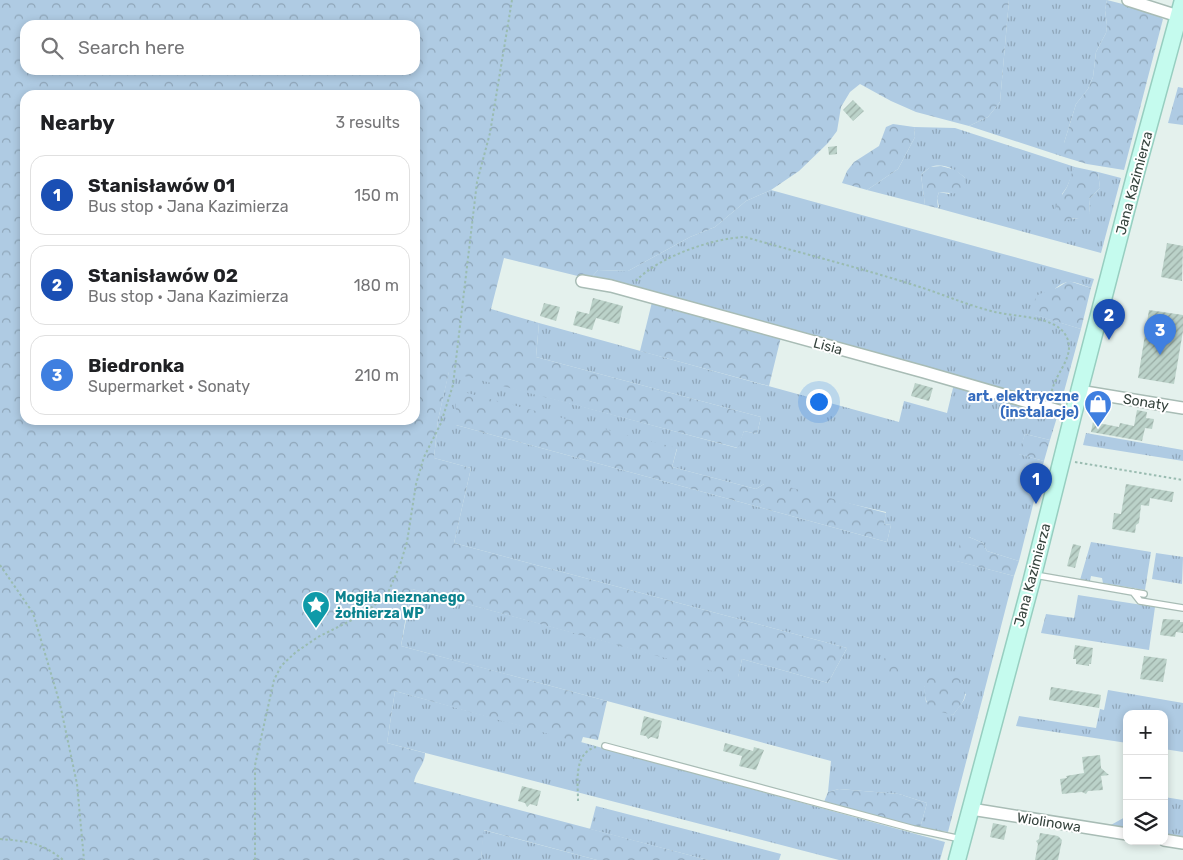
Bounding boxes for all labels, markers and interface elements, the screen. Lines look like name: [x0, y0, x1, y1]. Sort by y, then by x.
search box: [20, 20, 420, 75]
icon: search: [38, 34, 66, 62]
text: Search here: [78, 36, 185, 59]
text: Nearby: [40, 110, 115, 135]
text: 3 results: [335, 113, 400, 132]
street label: Jana Kazimierza: [1112, 129, 1156, 237]
text: Stanisławów 01: [88, 174, 235, 197]
text: 1: [53, 186, 61, 205]
text: 150 m: [354, 186, 399, 205]
text: Bus stop · Jana Kazimierza: [88, 197, 288, 216]
text: Stanisławów 02: [88, 264, 238, 287]
text: 2: [52, 276, 62, 295]
text: 180 m: [354, 276, 399, 295]
text: Bus stop · Jana Kazimierza: [88, 287, 288, 306]
pin: 2: [1093, 299, 1125, 340]
pin: 3: [1144, 314, 1176, 355]
street label: Lisia: [811, 334, 844, 359]
text: Biedronka: [88, 354, 185, 377]
text: 3: [52, 366, 62, 385]
text: 210 m: [354, 366, 399, 385]
text: Supermarket · Sonaty: [88, 377, 250, 396]
place label: art. elektryczne (instalacje): [968, 388, 1079, 421]
your location: [806, 389, 832, 415]
shop icon: art. elektryczne (instalacje): [1083, 389, 1113, 428]
street label: Sonaty: [1122, 390, 1170, 415]
pin: 1: [1020, 463, 1052, 504]
street label: Jana Kazimierza: [1010, 521, 1054, 629]
place label: Mogiła nieznanego żołnierza WP: [335, 589, 465, 622]
place icon: Mogiła nieznanego żołnierza WP: [301, 590, 331, 629]
map controls: [1123, 710, 1168, 845]
button: +: [1123, 710, 1168, 755]
button: −: [1123, 755, 1168, 800]
button: layers: [1123, 800, 1168, 845]
street label: Wiolinowa: [1016, 809, 1082, 836]

